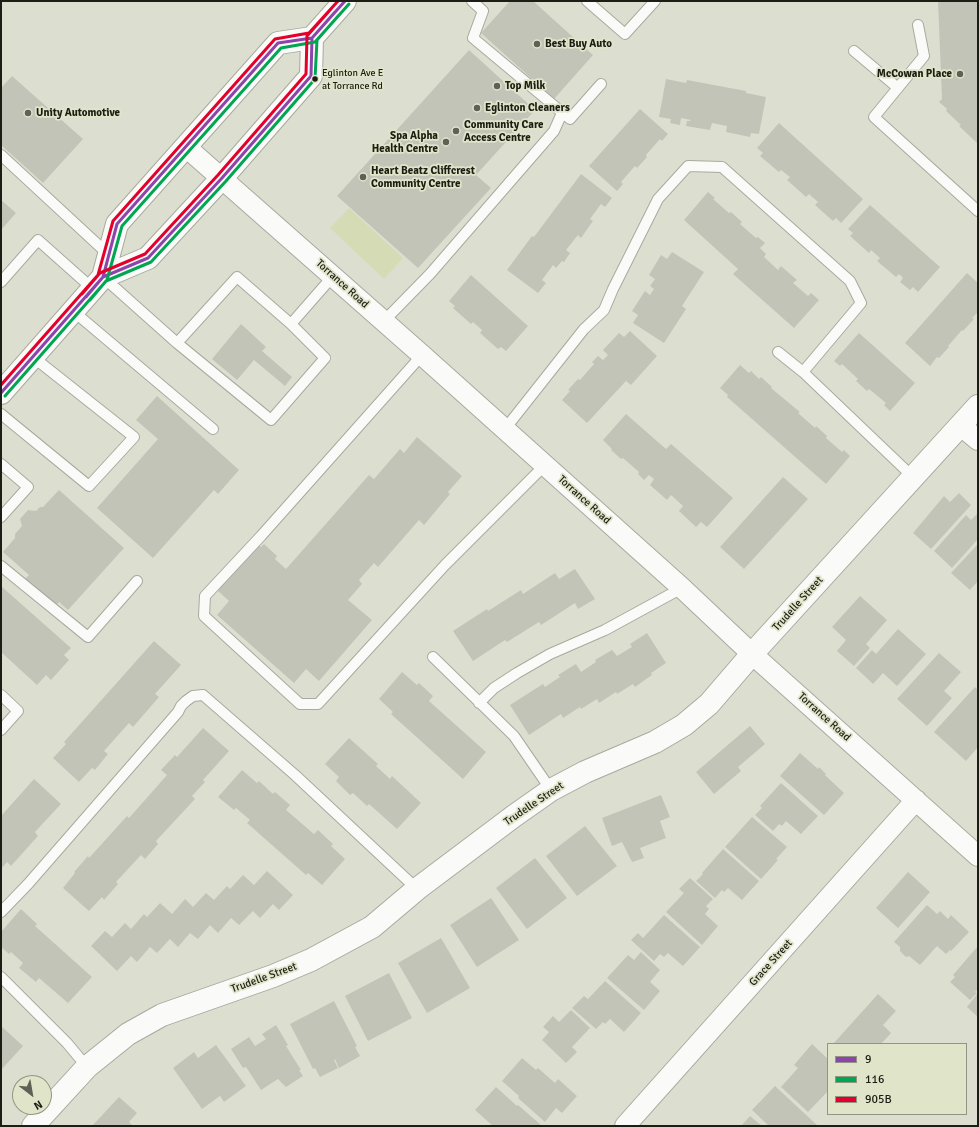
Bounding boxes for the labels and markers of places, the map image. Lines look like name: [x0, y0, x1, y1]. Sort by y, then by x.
place label: Best Buy Auto: [545, 37, 612, 51]
marker: Best Buy Auto: [532, 39, 542, 49]
place label: Eglinton Ave E at Torrance Rd: [322, 67, 383, 90]
place label: McCowan Place: [877, 67, 952, 81]
marker: McCowan Place: [955, 69, 965, 79]
marker: Eglinton Ave E at Torrance Rd: [310, 74, 320, 84]
place label: Top Milk: [505, 79, 545, 93]
marker: Top Milk: [492, 81, 502, 91]
place label: Eglinton Cleaners: [485, 101, 570, 115]
marker: Eglinton Cleaners: [472, 103, 482, 113]
place label: Unity Automotive: [36, 106, 120, 120]
marker: Unity Automotive: [23, 108, 33, 118]
place label: Community Care Access Centre: [464, 118, 544, 144]
marker: Community Care Access Centre: [451, 126, 461, 136]
place label: Spa Alpha Health Centre: [372, 129, 438, 155]
marker: Spa Alpha Health Centre: [441, 137, 451, 147]
place label: Heart Beatz Cliffcrest Community Centre: [371, 164, 475, 190]
marker: Heart Beatz Cliffcrest Community Centre: [358, 172, 368, 182]

